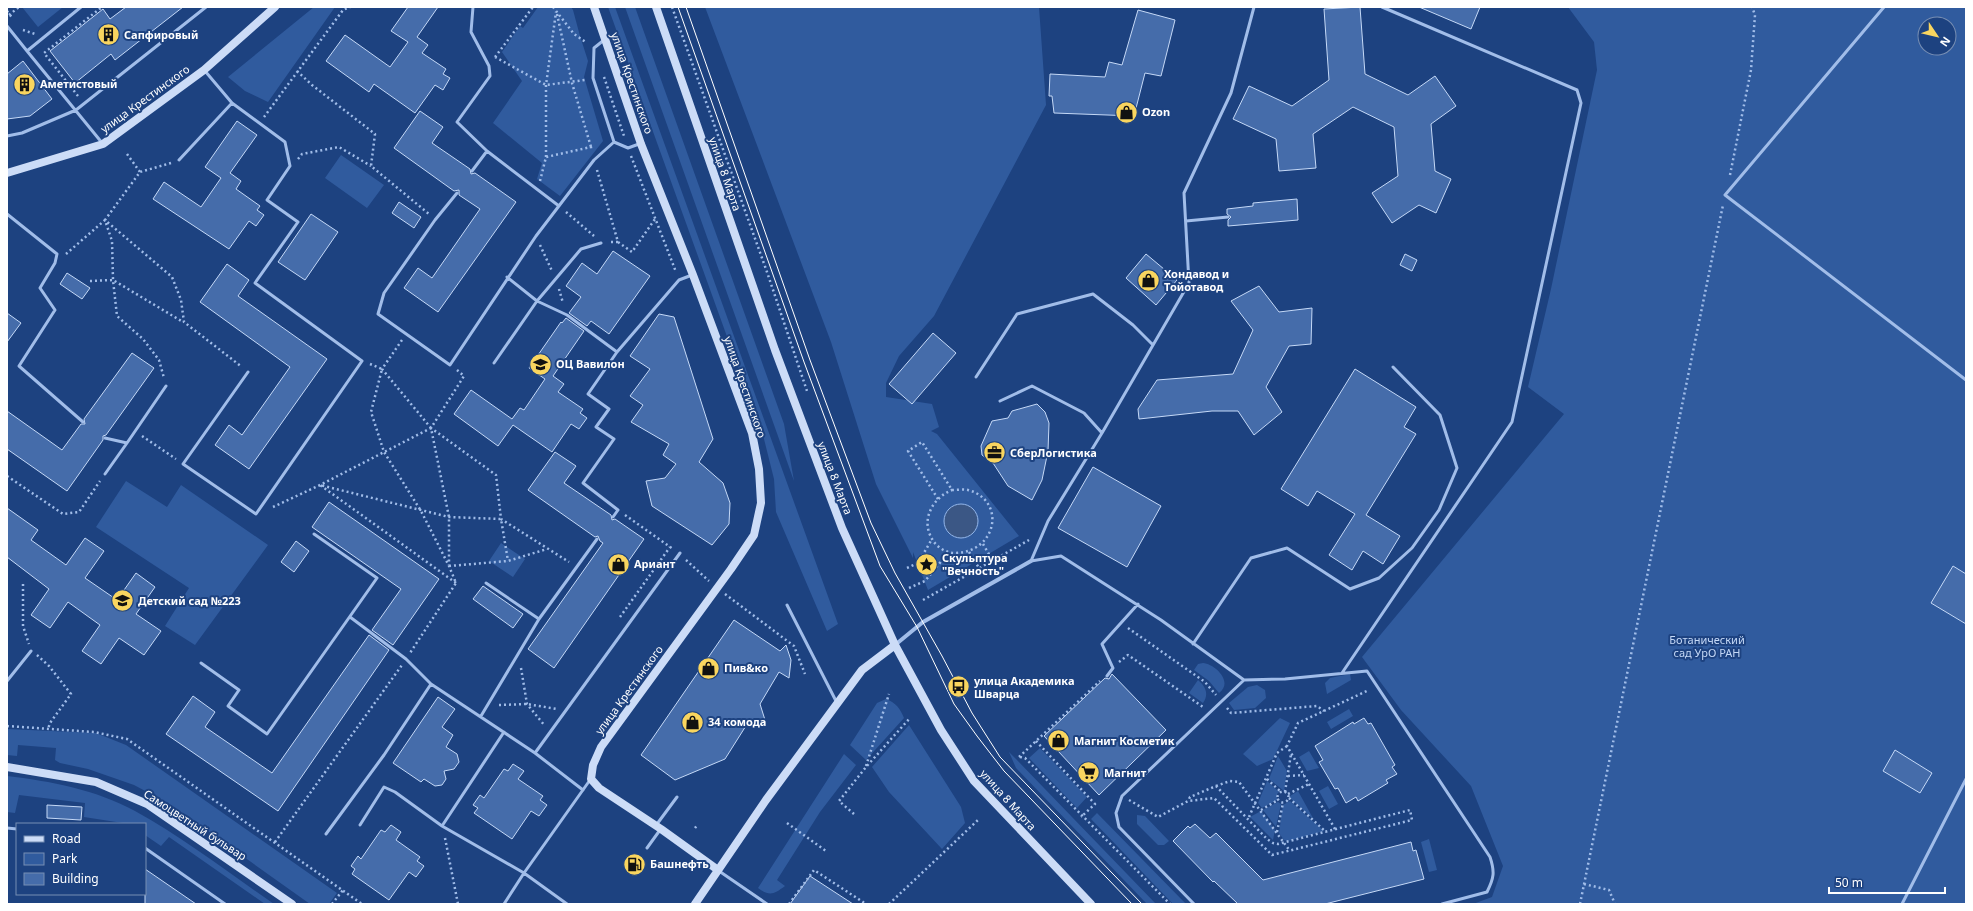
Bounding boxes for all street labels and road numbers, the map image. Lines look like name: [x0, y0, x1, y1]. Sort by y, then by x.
street label: улица Крестинского: [608, 30, 657, 136]
street label: улица Крестинского: [97, 61, 192, 136]
street label: улица 8 Марта: [706, 135, 745, 213]
street label: улица Крестинского: [721, 334, 770, 440]
street label: улица 8 Марта: [815, 439, 856, 517]
street label: улица Крестинского: [591, 642, 666, 737]
street label: улица 8 Марта: [977, 766, 1040, 833]
street label: Самоцветный бульвар: [141, 786, 250, 864]

